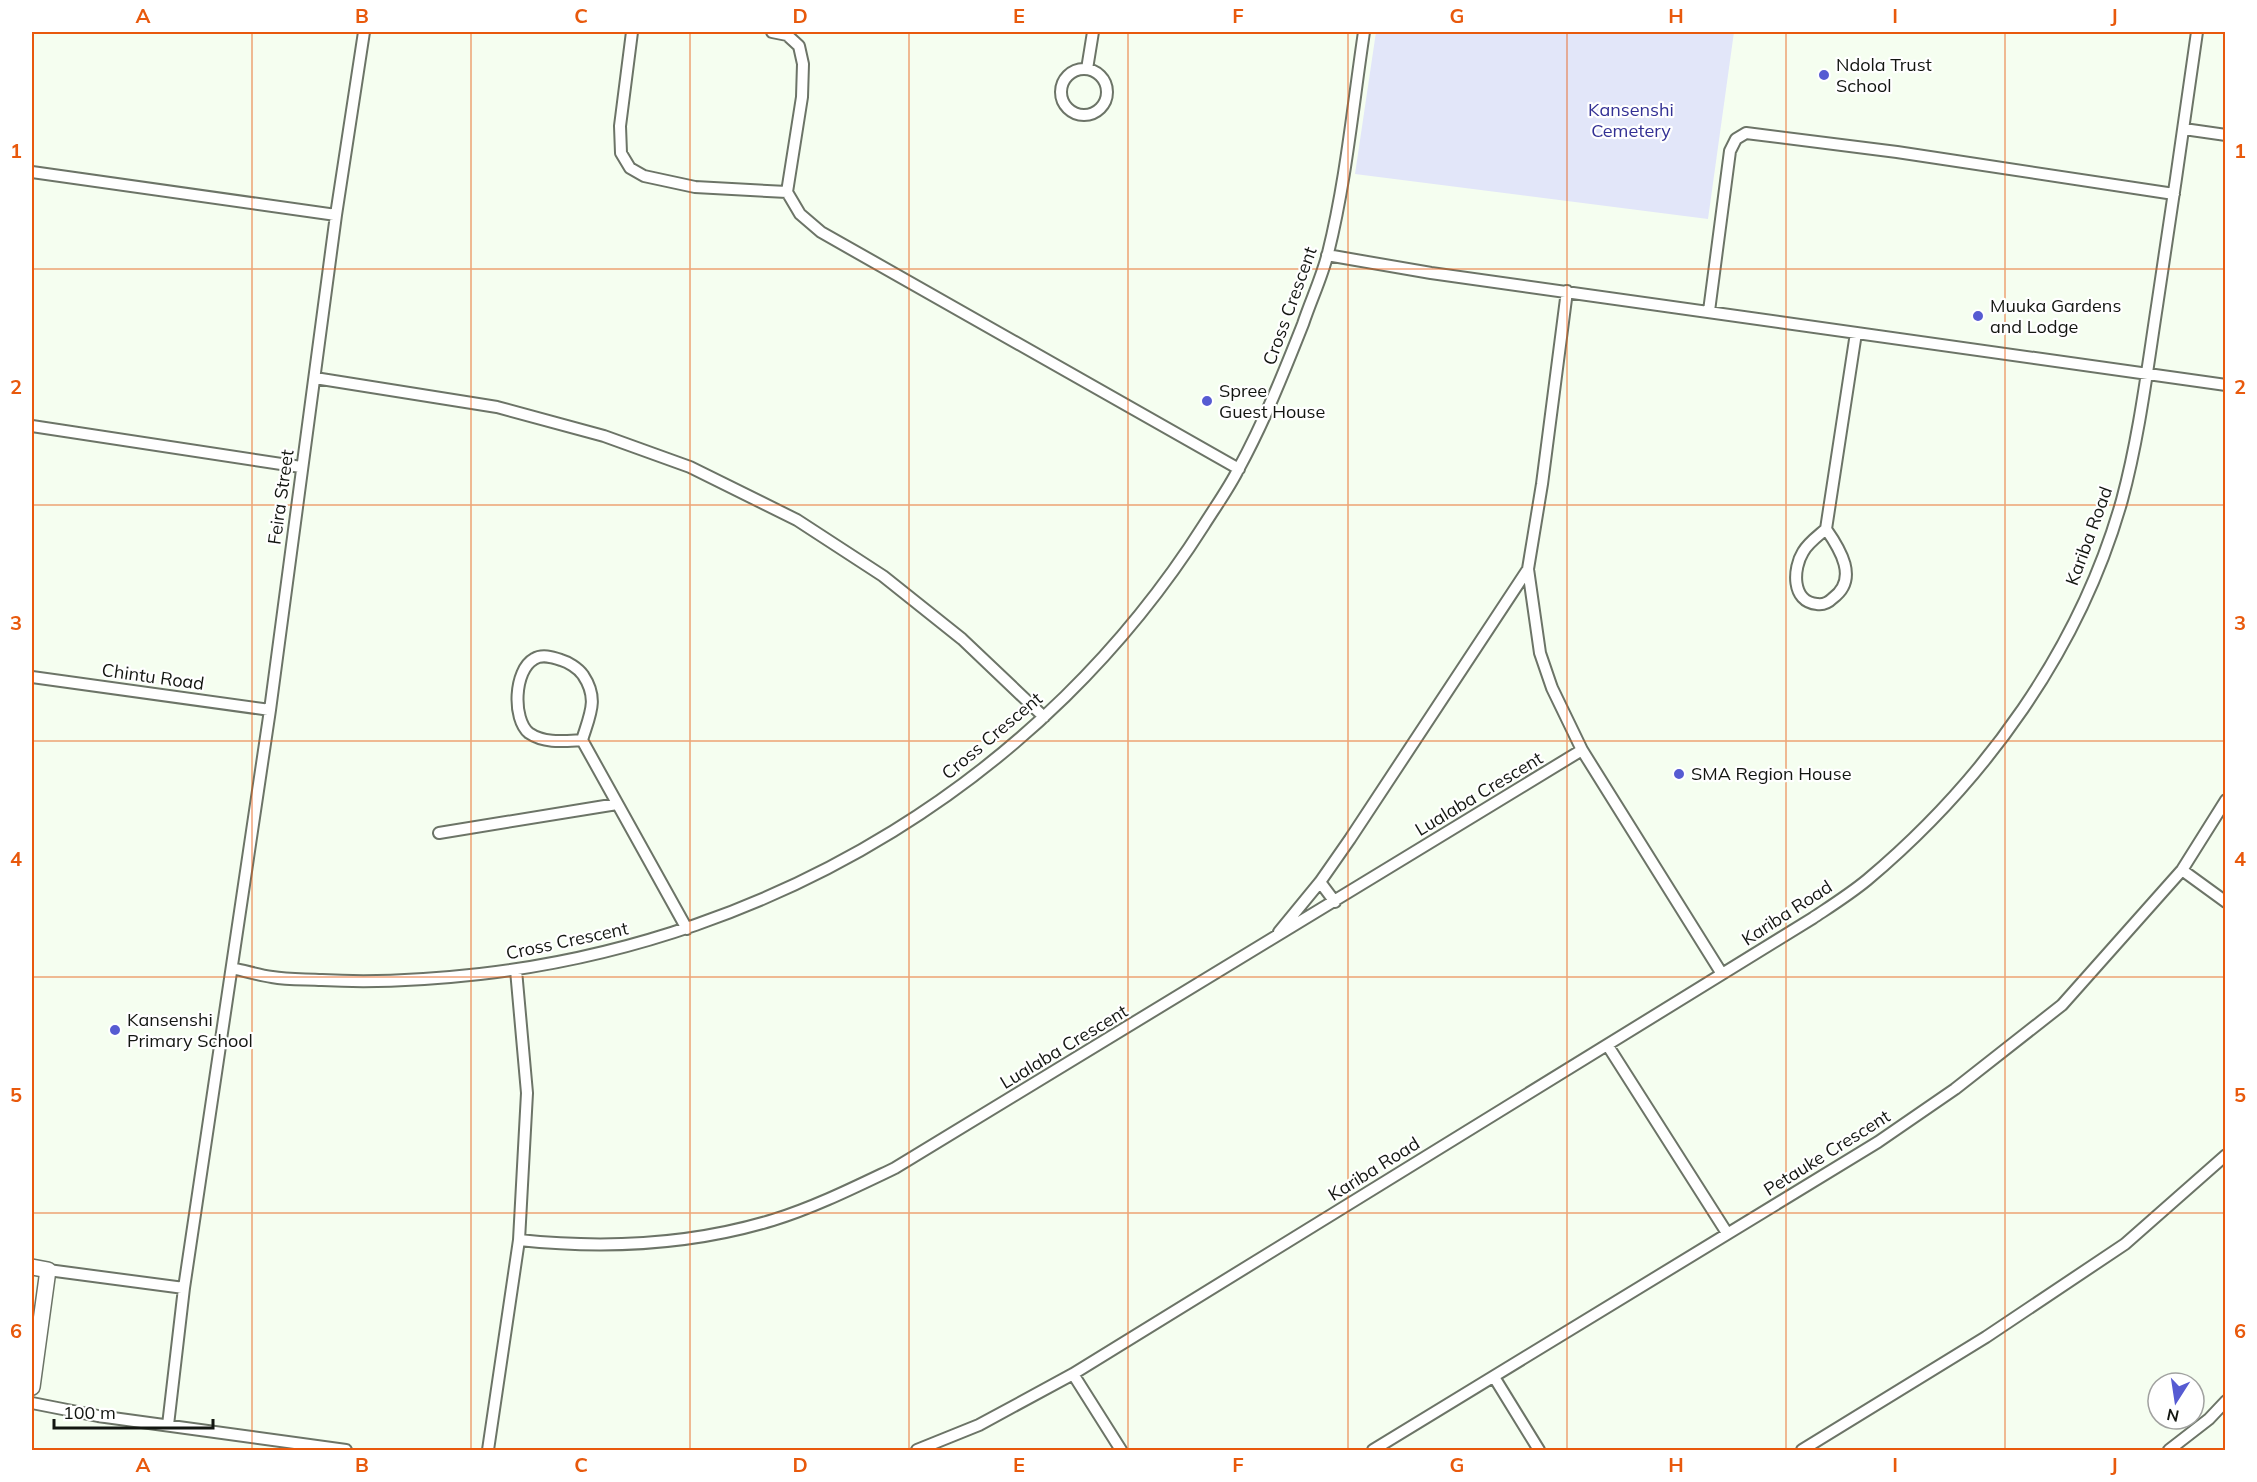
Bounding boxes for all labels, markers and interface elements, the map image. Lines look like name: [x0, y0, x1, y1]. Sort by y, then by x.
text: A: [136, 3, 151, 28]
text: B: [355, 3, 369, 28]
text: C: [574, 3, 588, 28]
text: D: [792, 3, 808, 28]
text: E: [1013, 3, 1025, 28]
text: F: [1232, 3, 1244, 28]
text: G: [1450, 3, 1464, 28]
text: H: [1668, 3, 1684, 28]
text: I: [1892, 3, 1898, 28]
text: J: [2110, 3, 2118, 28]
place label: Ndola Trust School: [1836, 53, 1932, 97]
marker: Ndola Trust School: [1817, 68, 1831, 82]
park label: Kansenshi Cemetery: [1588, 98, 1674, 142]
text: 1: [10, 138, 22, 163]
text: 1: [2234, 138, 2246, 163]
street label: Cross Crescent: [1257, 243, 1322, 368]
place label: Muuka Gardens and Lodge: [1990, 294, 2121, 338]
marker: Muuka Gardens and Lodge: [1971, 309, 1985, 323]
text: 2: [10, 374, 22, 399]
text: 2: [2234, 374, 2246, 399]
place label: Spree Guest House: [1219, 379, 1325, 423]
marker: Spree Guest House: [1200, 394, 1214, 408]
street label: Feira Street: [262, 448, 299, 546]
street label: Kariba Road: [2060, 483, 2117, 588]
text: 3: [10, 610, 22, 635]
text: 3: [2234, 610, 2246, 635]
street label: Chintu Road: [100, 658, 206, 695]
street label: Cross Crescent: [937, 687, 1047, 784]
street label: Lualaba Crescent: [1411, 746, 1547, 841]
place label: SMA Region House: [1691, 762, 1851, 785]
marker: SMA Region House: [1672, 767, 1686, 781]
text: 4: [10, 846, 22, 871]
text: 4: [2234, 846, 2246, 871]
street label: Kariba Road: [1737, 875, 1836, 950]
street label: Cross Crescent: [504, 916, 630, 965]
street label: Lualaba Crescent: [996, 999, 1132, 1094]
place label: Kansenshi Primary School: [127, 1008, 253, 1052]
marker: Kansenshi Primary School: [108, 1023, 122, 1037]
text: 5: [10, 1082, 22, 1107]
text: 5: [2234, 1082, 2246, 1107]
street label: Petauke Crescent: [1759, 1104, 1894, 1201]
street label: Kariba Road: [1324, 1131, 1424, 1206]
text: 6: [10, 1318, 22, 1343]
text: 6: [2234, 1318, 2246, 1343]
north arrow: [2146, 1371, 2206, 1431]
scale bar: [54, 1392, 213, 1430]
text: 100 m: [63, 1401, 116, 1424]
text: N: [2165, 1405, 2181, 1427]
text: A: [136, 1452, 151, 1477]
text: B: [355, 1452, 369, 1477]
text: C: [574, 1452, 588, 1477]
text: D: [792, 1452, 808, 1477]
text: E: [1013, 1452, 1025, 1477]
text: F: [1232, 1452, 1244, 1477]
text: G: [1450, 1452, 1464, 1477]
text: H: [1668, 1452, 1684, 1477]
text: I: [1892, 1452, 1898, 1477]
text: J: [2110, 1452, 2118, 1477]

